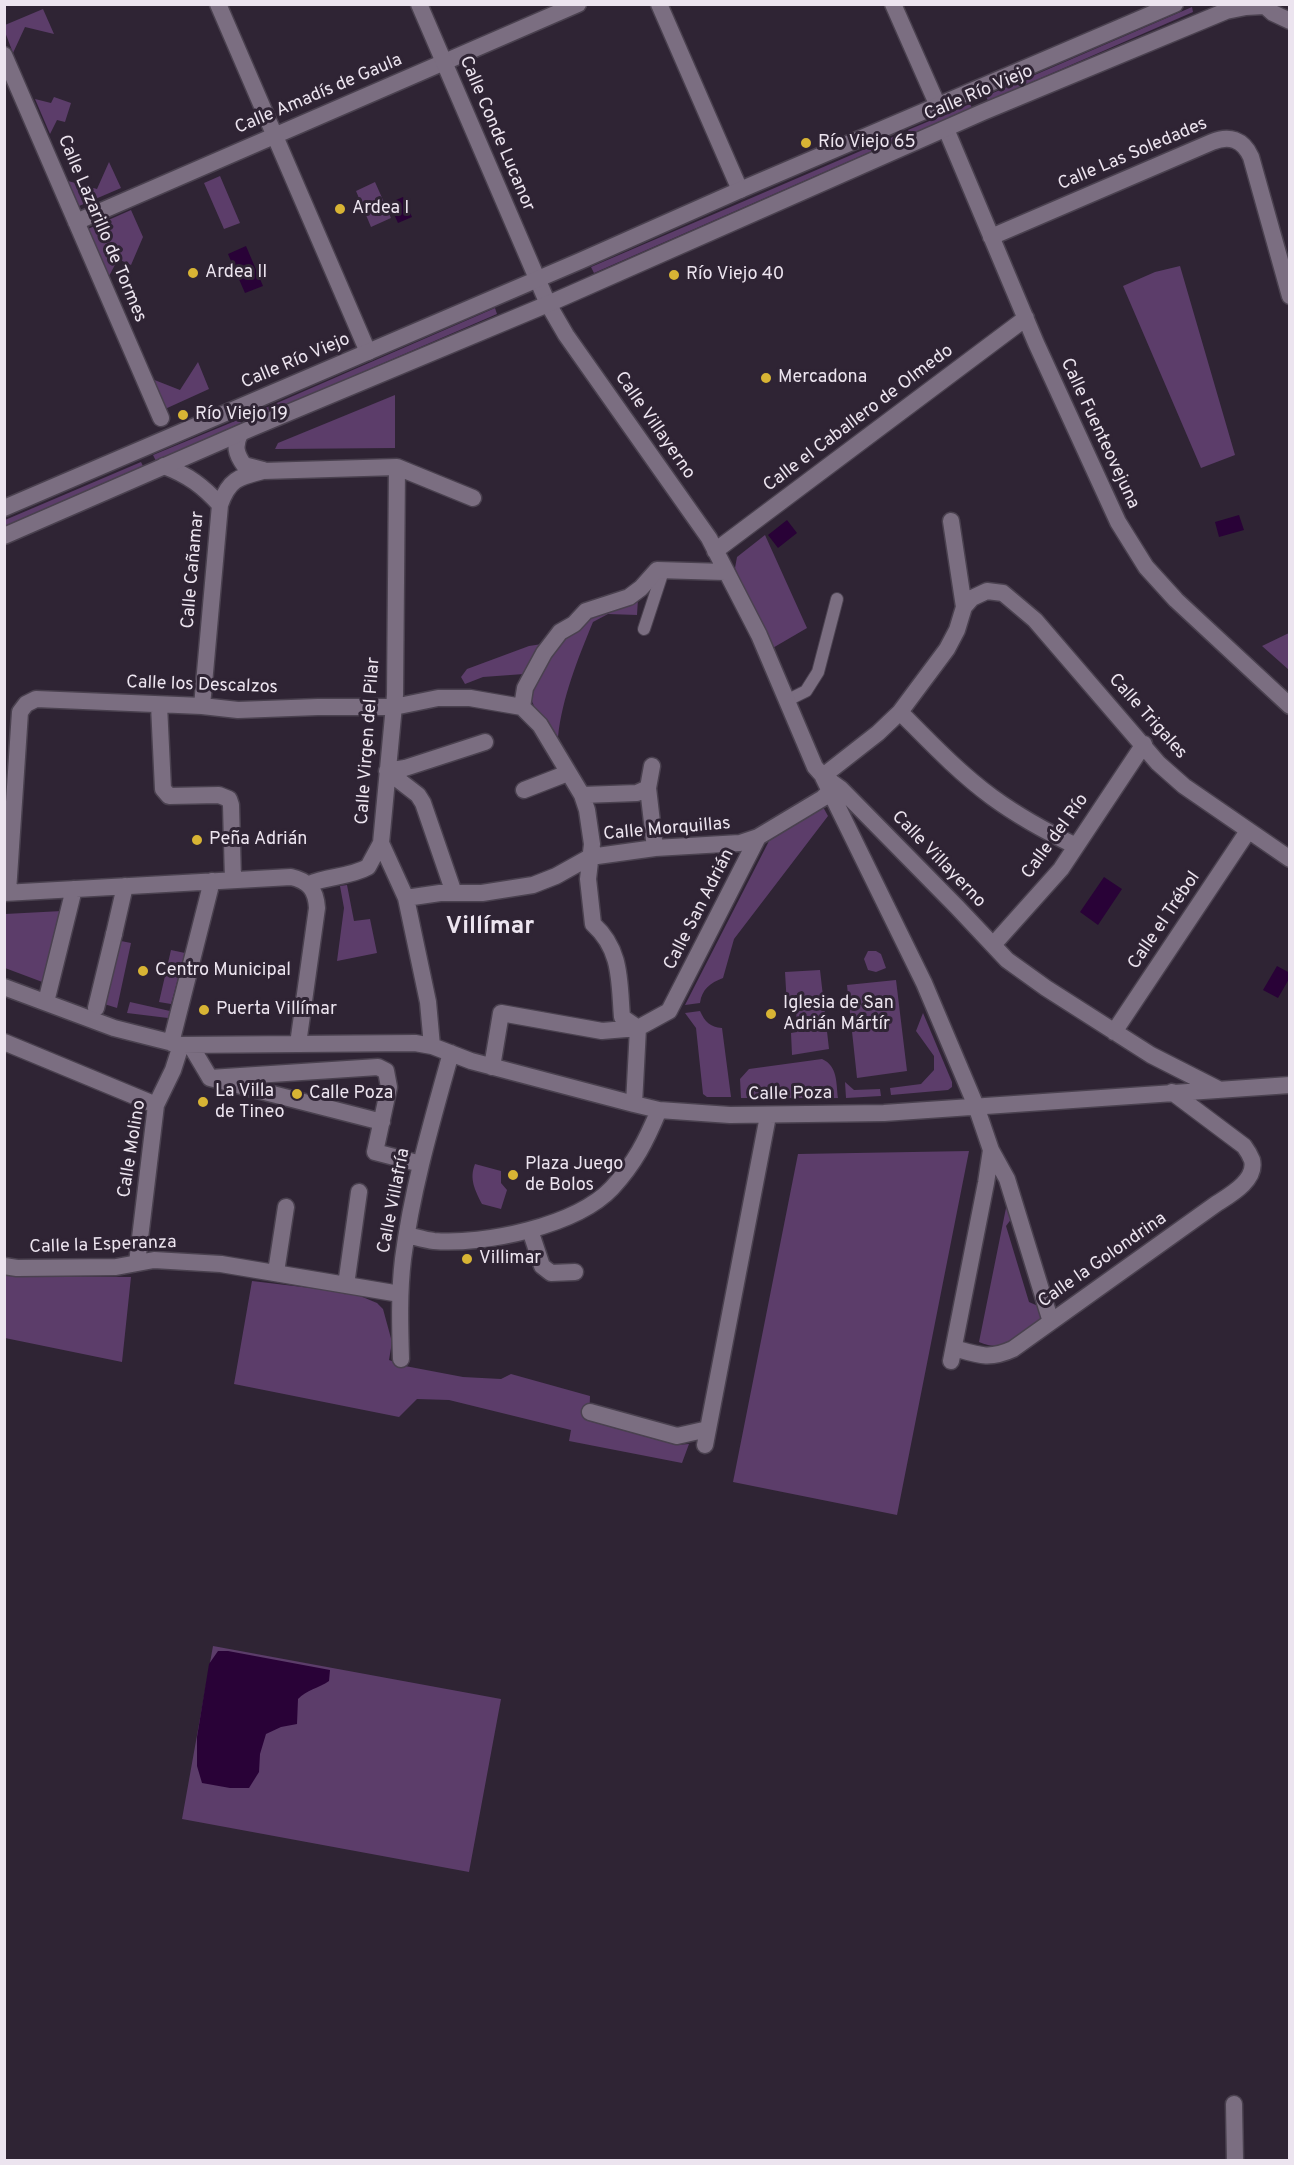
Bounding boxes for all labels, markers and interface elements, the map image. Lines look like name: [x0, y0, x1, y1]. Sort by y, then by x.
street label: Calle Amadís de Gaula: [232, 50, 406, 140]
street label: Calle Conde Lucanor: [454, 53, 538, 215]
street label: Calle Río Viejo: [921, 61, 1037, 127]
street label: Calle Las Soledades: [1055, 114, 1211, 196]
street label: Calle Lazarillo de Tormes: [52, 132, 150, 326]
place label: Río Viejo 65: [818, 132, 916, 154]
marker: Río Viejo 65: [799, 136, 813, 150]
place label: Ardea I: [352, 198, 409, 220]
marker: Ardea I: [333, 202, 347, 216]
place label: Ardea II: [205, 262, 267, 284]
place label: Río Viejo 40: [686, 264, 784, 286]
marker: Ardea II: [186, 266, 200, 280]
marker: Río Viejo 40: [667, 268, 681, 282]
street label: Calle Río Viejo: [238, 329, 354, 395]
street label: Calle el Caballero de Olmedo: [760, 341, 958, 497]
street label: Calle Fuenteovejuna: [1055, 355, 1143, 513]
place label: Mercadona: [778, 367, 867, 389]
street label: Calle Villayerno: [609, 368, 699, 484]
marker: Mercadona: [759, 371, 773, 385]
place label: Río Viejo 19: [195, 404, 288, 426]
marker: Río Viejo 19: [176, 408, 190, 422]
street label: Calle Cañamar: [178, 510, 210, 630]
street label: Calle Virgen del Pilar: [352, 657, 386, 825]
street label: Calle Trigales: [1103, 670, 1191, 764]
street label: Calle los Descalzos: [126, 673, 278, 699]
street label: Calle del Río: [1018, 790, 1094, 884]
street label: Calle Villayerno: [886, 807, 990, 913]
street label: Calle Morquillas: [602, 814, 732, 846]
place label: Peña Adrián: [209, 829, 307, 851]
marker: Peña Adrián: [190, 833, 204, 847]
street label: Calle San Adrián: [660, 846, 740, 974]
street label: Calle el Trébol: [1124, 868, 1206, 974]
district label: Villímar: [446, 914, 534, 942]
place label: Centro Municipal: [155, 960, 291, 982]
marker: Centro Municipal: [136, 964, 150, 978]
place label: Iglesia de San Adrián Mártír: [783, 993, 894, 1036]
place label: Puerta Villímar: [216, 999, 337, 1021]
marker: Puerta Villímar: [197, 1003, 211, 1017]
marker: Iglesia de San Adrián Mártír: [764, 1007, 778, 1021]
place label: La Villa de Tineo: [215, 1081, 285, 1124]
place label: Calle Poza: [309, 1083, 393, 1105]
street label: Calle Poza: [748, 1083, 832, 1107]
marker: Calle Poza: [290, 1087, 304, 1101]
marker: La Villa de Tineo: [196, 1095, 210, 1109]
street label: Calle Molino: [115, 1099, 151, 1199]
street label: Calle Villafría: [374, 1147, 416, 1255]
place label: Plaza Juego de Bolos: [525, 1154, 623, 1196]
marker: Plaza Juego de Bolos: [506, 1168, 520, 1182]
street label: Calle la Golondrina: [1035, 1209, 1171, 1313]
street label: Calle la Esperanza: [29, 1233, 177, 1259]
place label: Villimar: [479, 1248, 541, 1270]
marker: Villimar: [460, 1252, 474, 1266]

